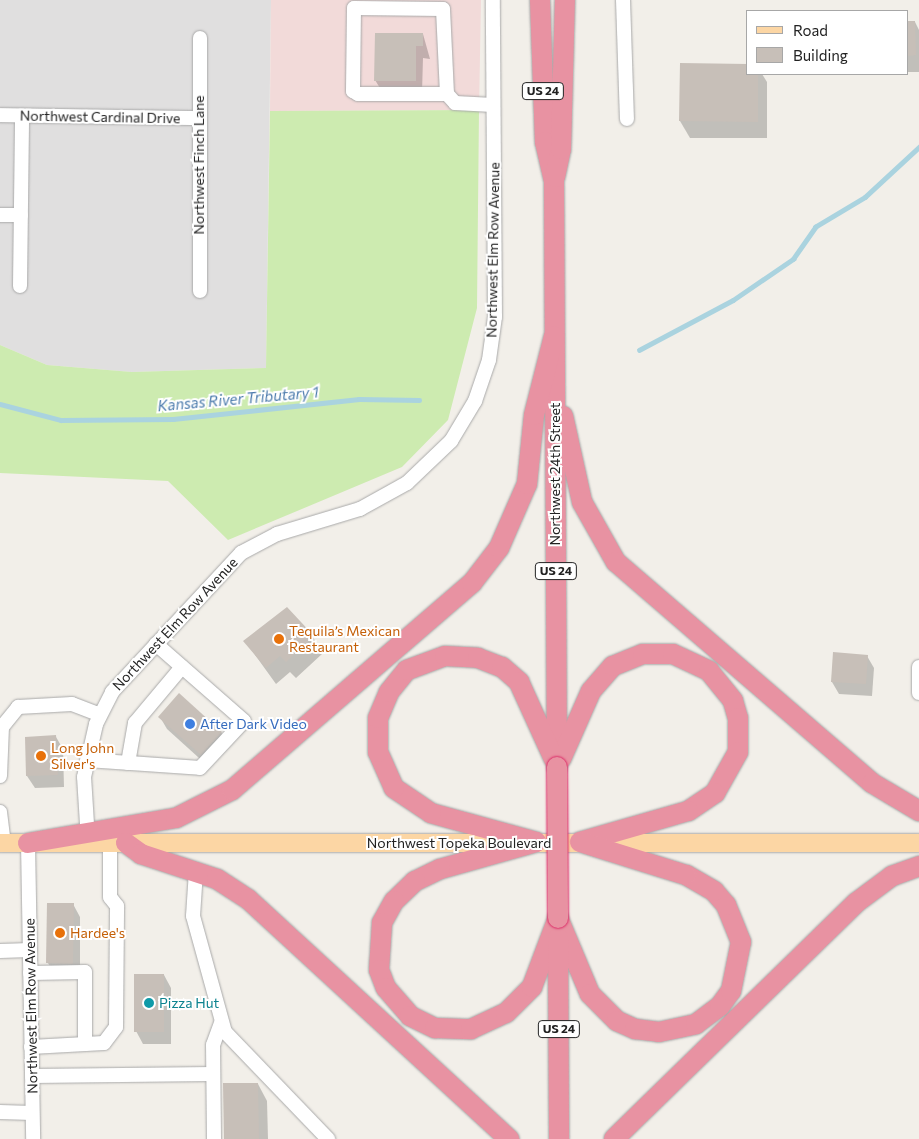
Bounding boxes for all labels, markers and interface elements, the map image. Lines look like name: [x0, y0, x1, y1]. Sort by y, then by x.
legend: [746, 10, 909, 75]
text: Road: [793, 21, 828, 39]
text: Building: [793, 46, 848, 64]
road number: US 24: [522, 82, 564, 100]
street label: Northwest Finch Lane: [191, 95, 207, 235]
street label: Northwest Cardinal Drive: [20, 107, 180, 127]
street label: Northwest Elm Row Avenue: [483, 162, 503, 338]
water label: Kansas River Tributary 1: [157, 383, 319, 415]
street label: Northwest 24th Street: [547, 402, 563, 546]
street label: Northwest Elm Row Avenue: [109, 554, 241, 694]
road number: US 24: [535, 562, 577, 580]
place label: Tequila’s Mexican Restaurant: [289, 623, 400, 656]
marker: Tequila’s Mexican Restaurant: [273, 633, 285, 645]
place label: After Dark Video: [200, 716, 307, 732]
marker: After Dark Video: [184, 718, 196, 730]
place label: Long John Silver's: [51, 740, 114, 772]
marker: Long John Silver's: [35, 750, 47, 762]
street label: Northwest Topeka Boulevard: [367, 835, 551, 851]
street label: Northwest Elm Row Avenue: [21, 918, 41, 1094]
place label: Hardee's: [70, 925, 125, 941]
marker: Hardee's: [54, 927, 66, 939]
place label: Pizza Hut: [159, 995, 219, 1011]
marker: Pizza Hut: [143, 997, 155, 1009]
road number: US 24: [538, 1020, 580, 1038]

